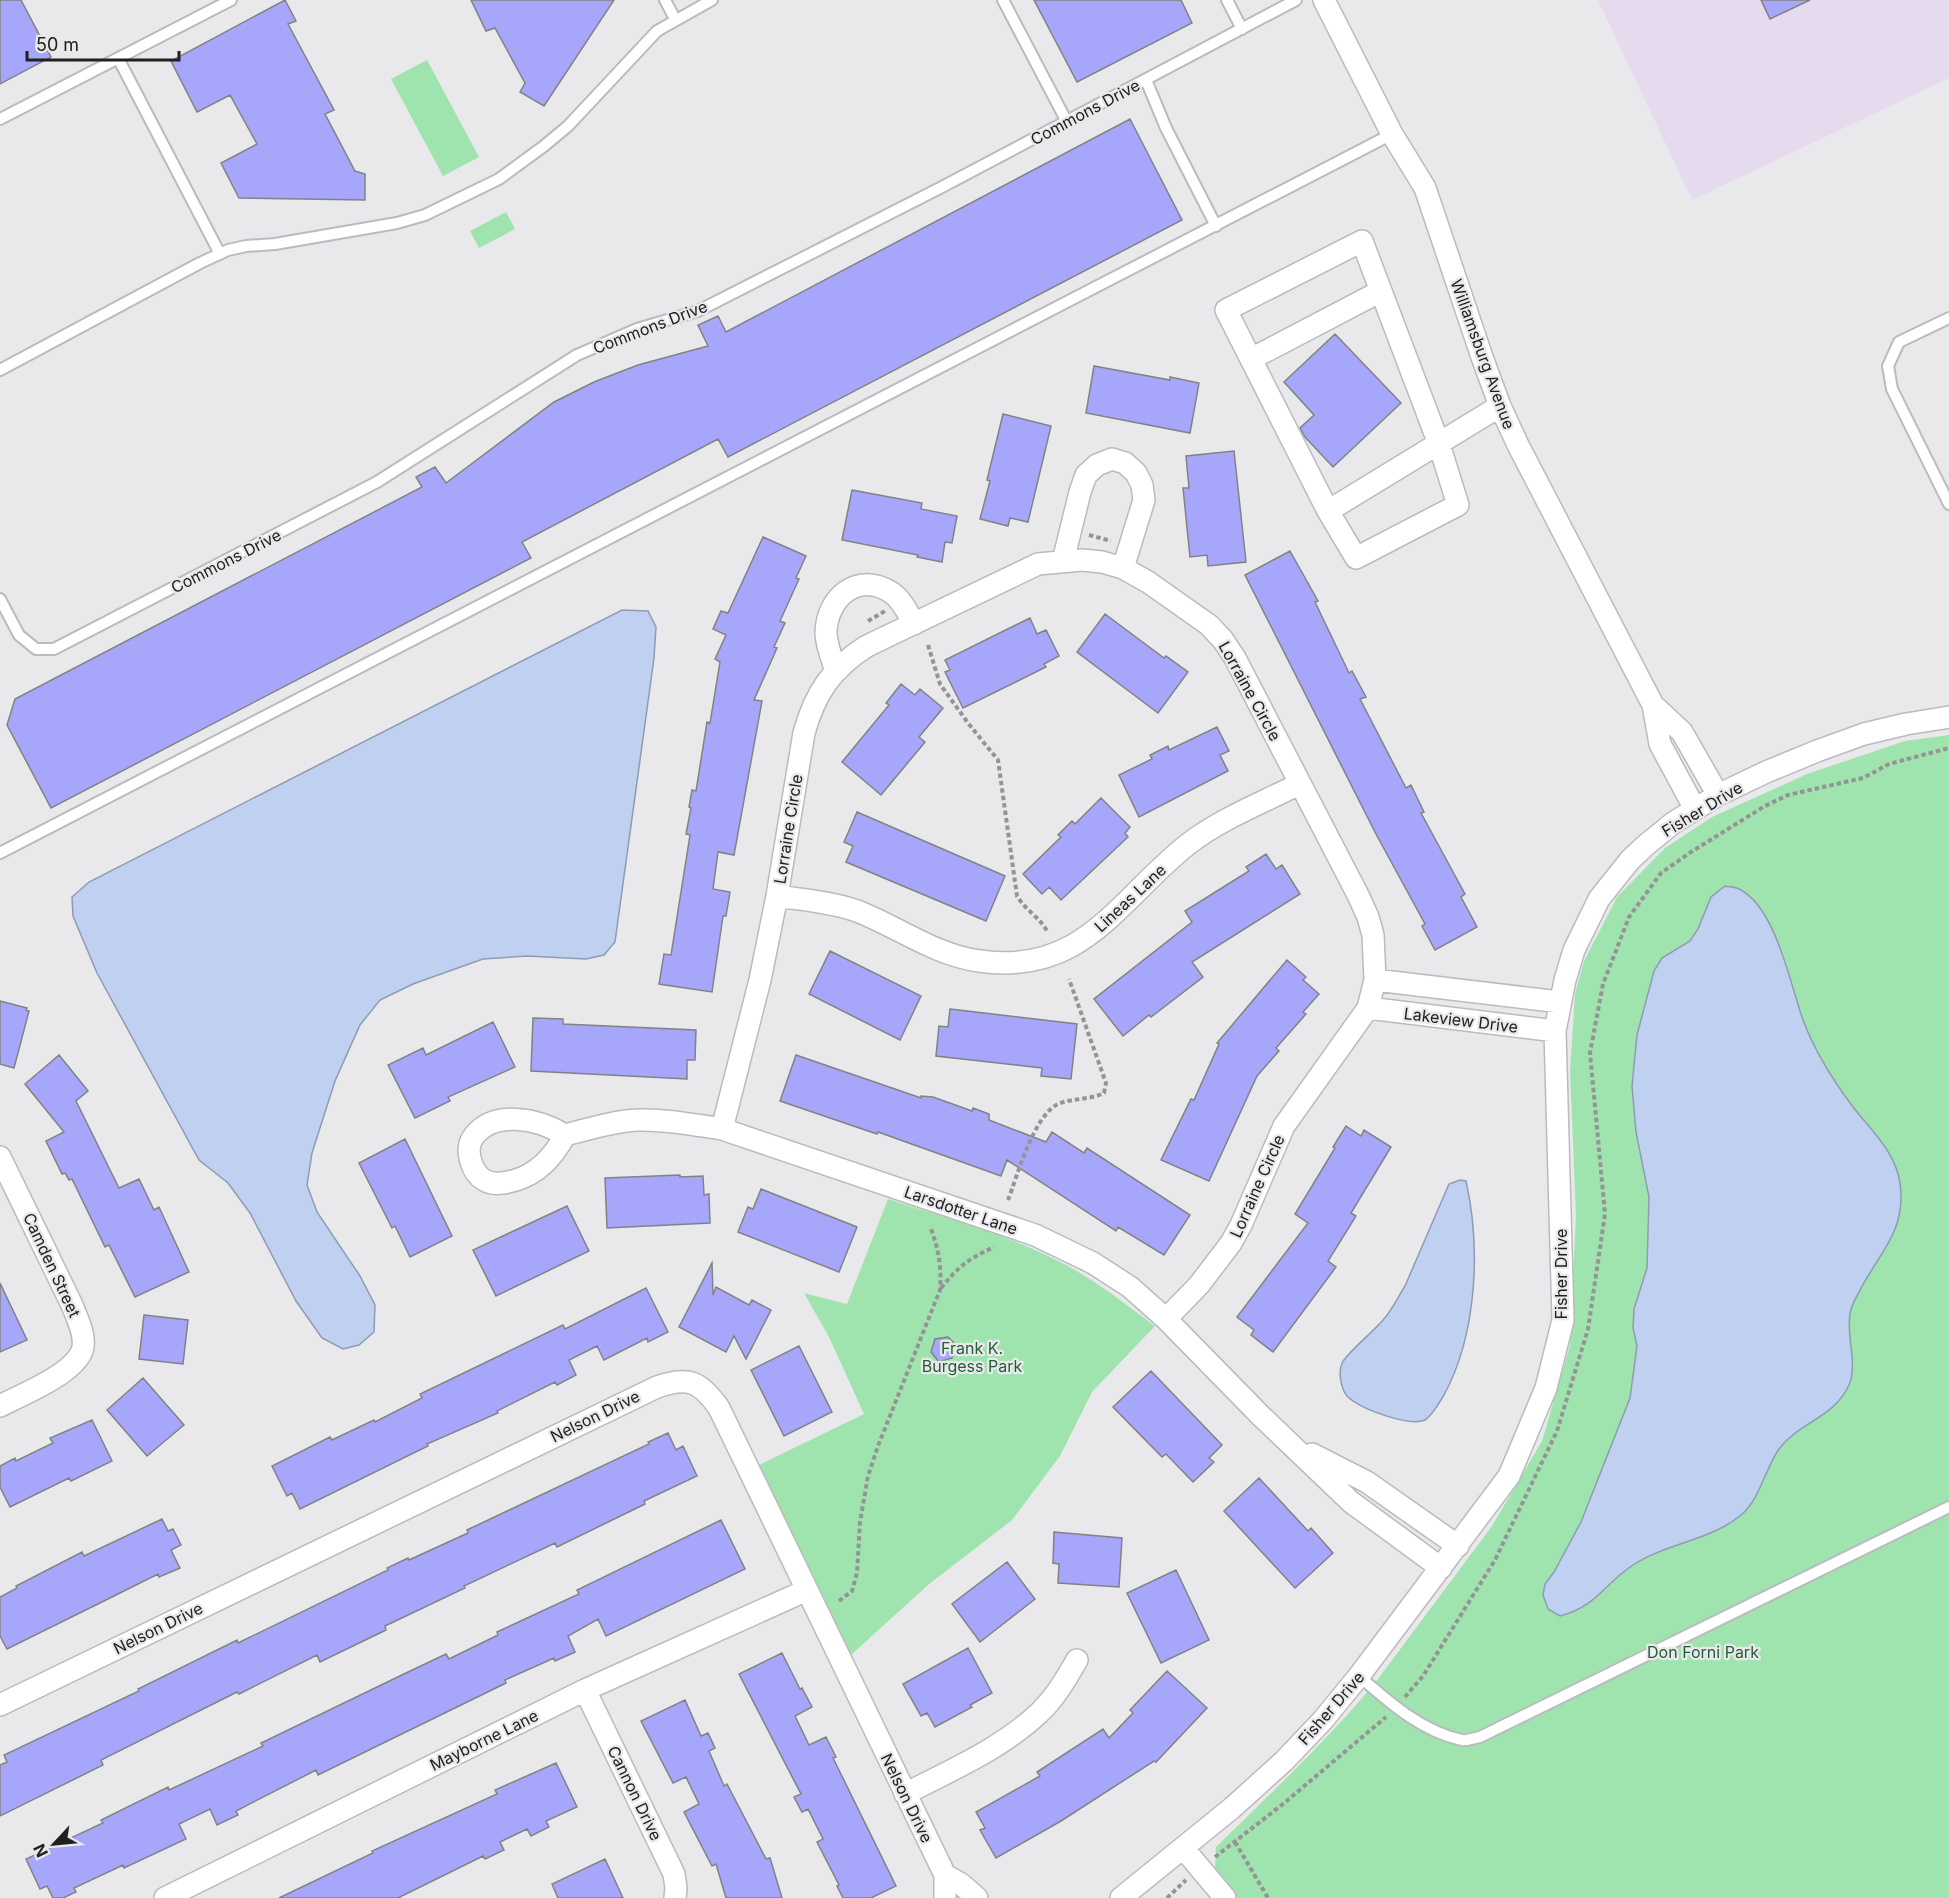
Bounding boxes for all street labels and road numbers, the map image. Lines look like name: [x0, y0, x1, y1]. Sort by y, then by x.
street label: Commons Drive: [1027, 75, 1143, 149]
street label: Williamsburg Avenue: [1447, 276, 1519, 432]
street label: Commons Drive: [590, 296, 710, 358]
street label: Commons Drive: [168, 525, 284, 597]
street label: Lorraine Circle: [1214, 638, 1286, 744]
street label: Lorraine Circle: [769, 773, 807, 885]
street label: Fisher Drive: [1658, 777, 1746, 841]
street label: Lineas Lane: [1090, 860, 1170, 936]
street label: Lakeview Drive: [1403, 1003, 1519, 1037]
street label: Lorraine Circle: [1225, 1131, 1289, 1241]
street label: Larsdotter Lane: [902, 1181, 1020, 1239]
street label: Camden Street: [19, 1210, 85, 1320]
street label: Fisher Drive: [1551, 1229, 1571, 1319]
street label: Nelson Drive: [547, 1386, 643, 1446]
street label: Nelson Drive: [110, 1598, 206, 1658]
street label: Fisher Drive: [1294, 1667, 1368, 1749]
street label: Mayborne Lane: [427, 1705, 541, 1775]
street label: Cannon Drive: [603, 1742, 667, 1844]
street label: Nelson Drive: [877, 1750, 937, 1846]

